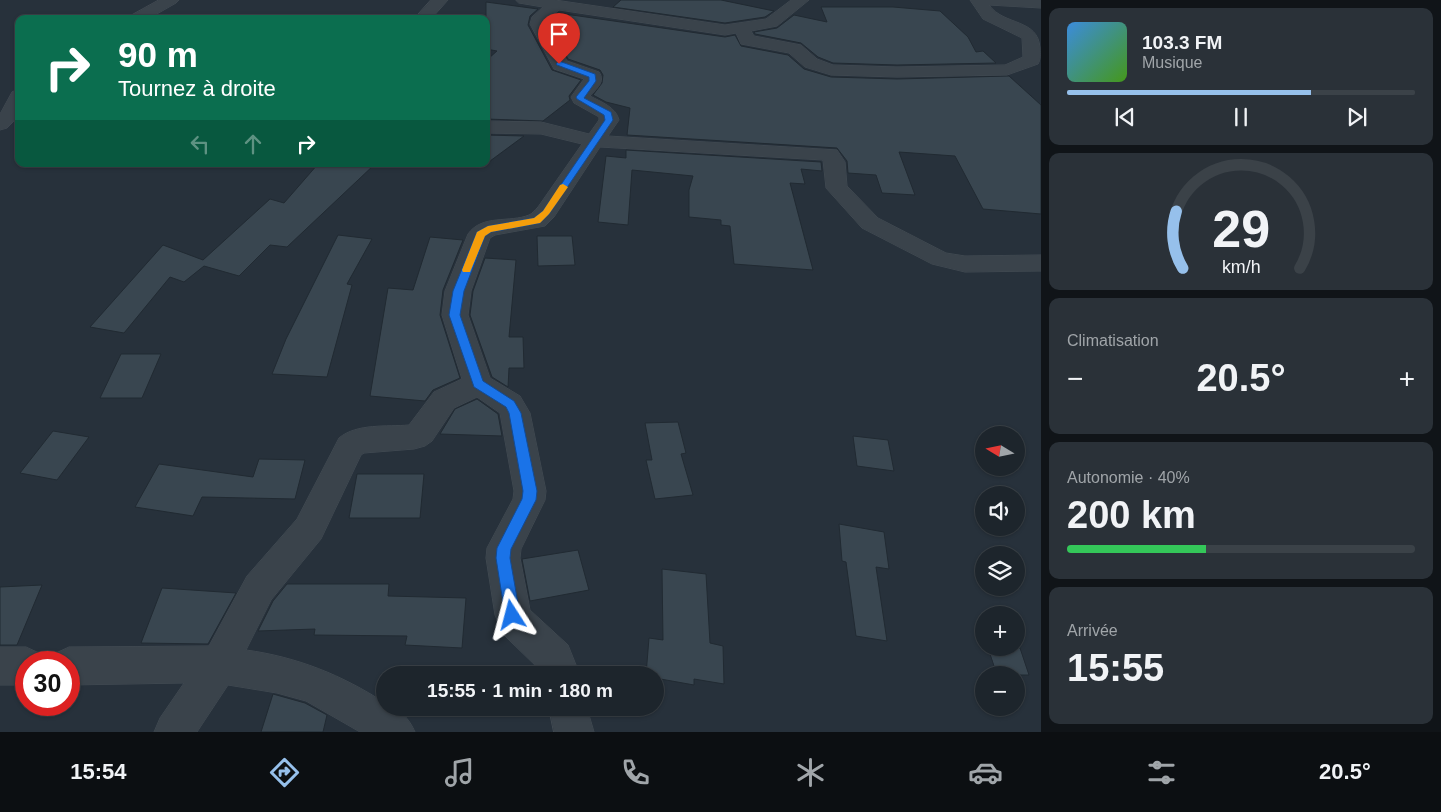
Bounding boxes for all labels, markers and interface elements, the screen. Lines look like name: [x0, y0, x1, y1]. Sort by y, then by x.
pin: [538, 13, 580, 64]
icon: arrive: [545, 20, 573, 48]
text: 103.3 FM: [1142, 32, 1222, 53]
icon: right: [35, 35, 100, 100]
text: 90 m: [118, 35, 198, 74]
text: Musique: [1142, 54, 1202, 71]
text: Tournez à droite: [118, 76, 276, 101]
icon: previous: [1111, 103, 1139, 131]
icon: pause: [1227, 103, 1255, 131]
icon: next: [1343, 103, 1371, 131]
icon: left: [186, 130, 214, 158]
icon: ahead: [239, 130, 267, 158]
icon: right: [292, 130, 320, 158]
text: 29: [1212, 200, 1270, 258]
text: km/h: [1222, 257, 1260, 277]
text: Climatisation: [1067, 332, 1159, 349]
text: 20.5°: [1196, 357, 1286, 399]
text: −: [1067, 363, 1083, 394]
text: +: [1399, 363, 1415, 394]
north arrow: [975, 426, 1025, 476]
map controls: [975, 426, 1025, 716]
text: Autonomie · 40%: [1067, 469, 1190, 486]
button: sound: [975, 486, 1025, 536]
text: 200 km: [1067, 494, 1196, 536]
button: layers: [975, 546, 1025, 596]
position arrow: [485, 588, 537, 640]
button: +: [975, 606, 1025, 656]
text: Arrivée: [1067, 622, 1118, 639]
text: 15:55: [1067, 647, 1164, 689]
speed limit sign: 30: [15, 651, 80, 716]
button: −: [975, 666, 1025, 716]
text: 15:55 · 1 min · 180 m: [427, 680, 613, 701]
icon: directions: [267, 755, 302, 790]
icon: music: [442, 755, 477, 790]
icon: phone: [618, 755, 653, 790]
icon: climate: [793, 755, 828, 790]
icon: car: [968, 755, 1003, 790]
icon: filters: [1144, 755, 1179, 790]
text: 15:54: [70, 759, 126, 784]
text: 20.5°: [1319, 759, 1371, 784]

